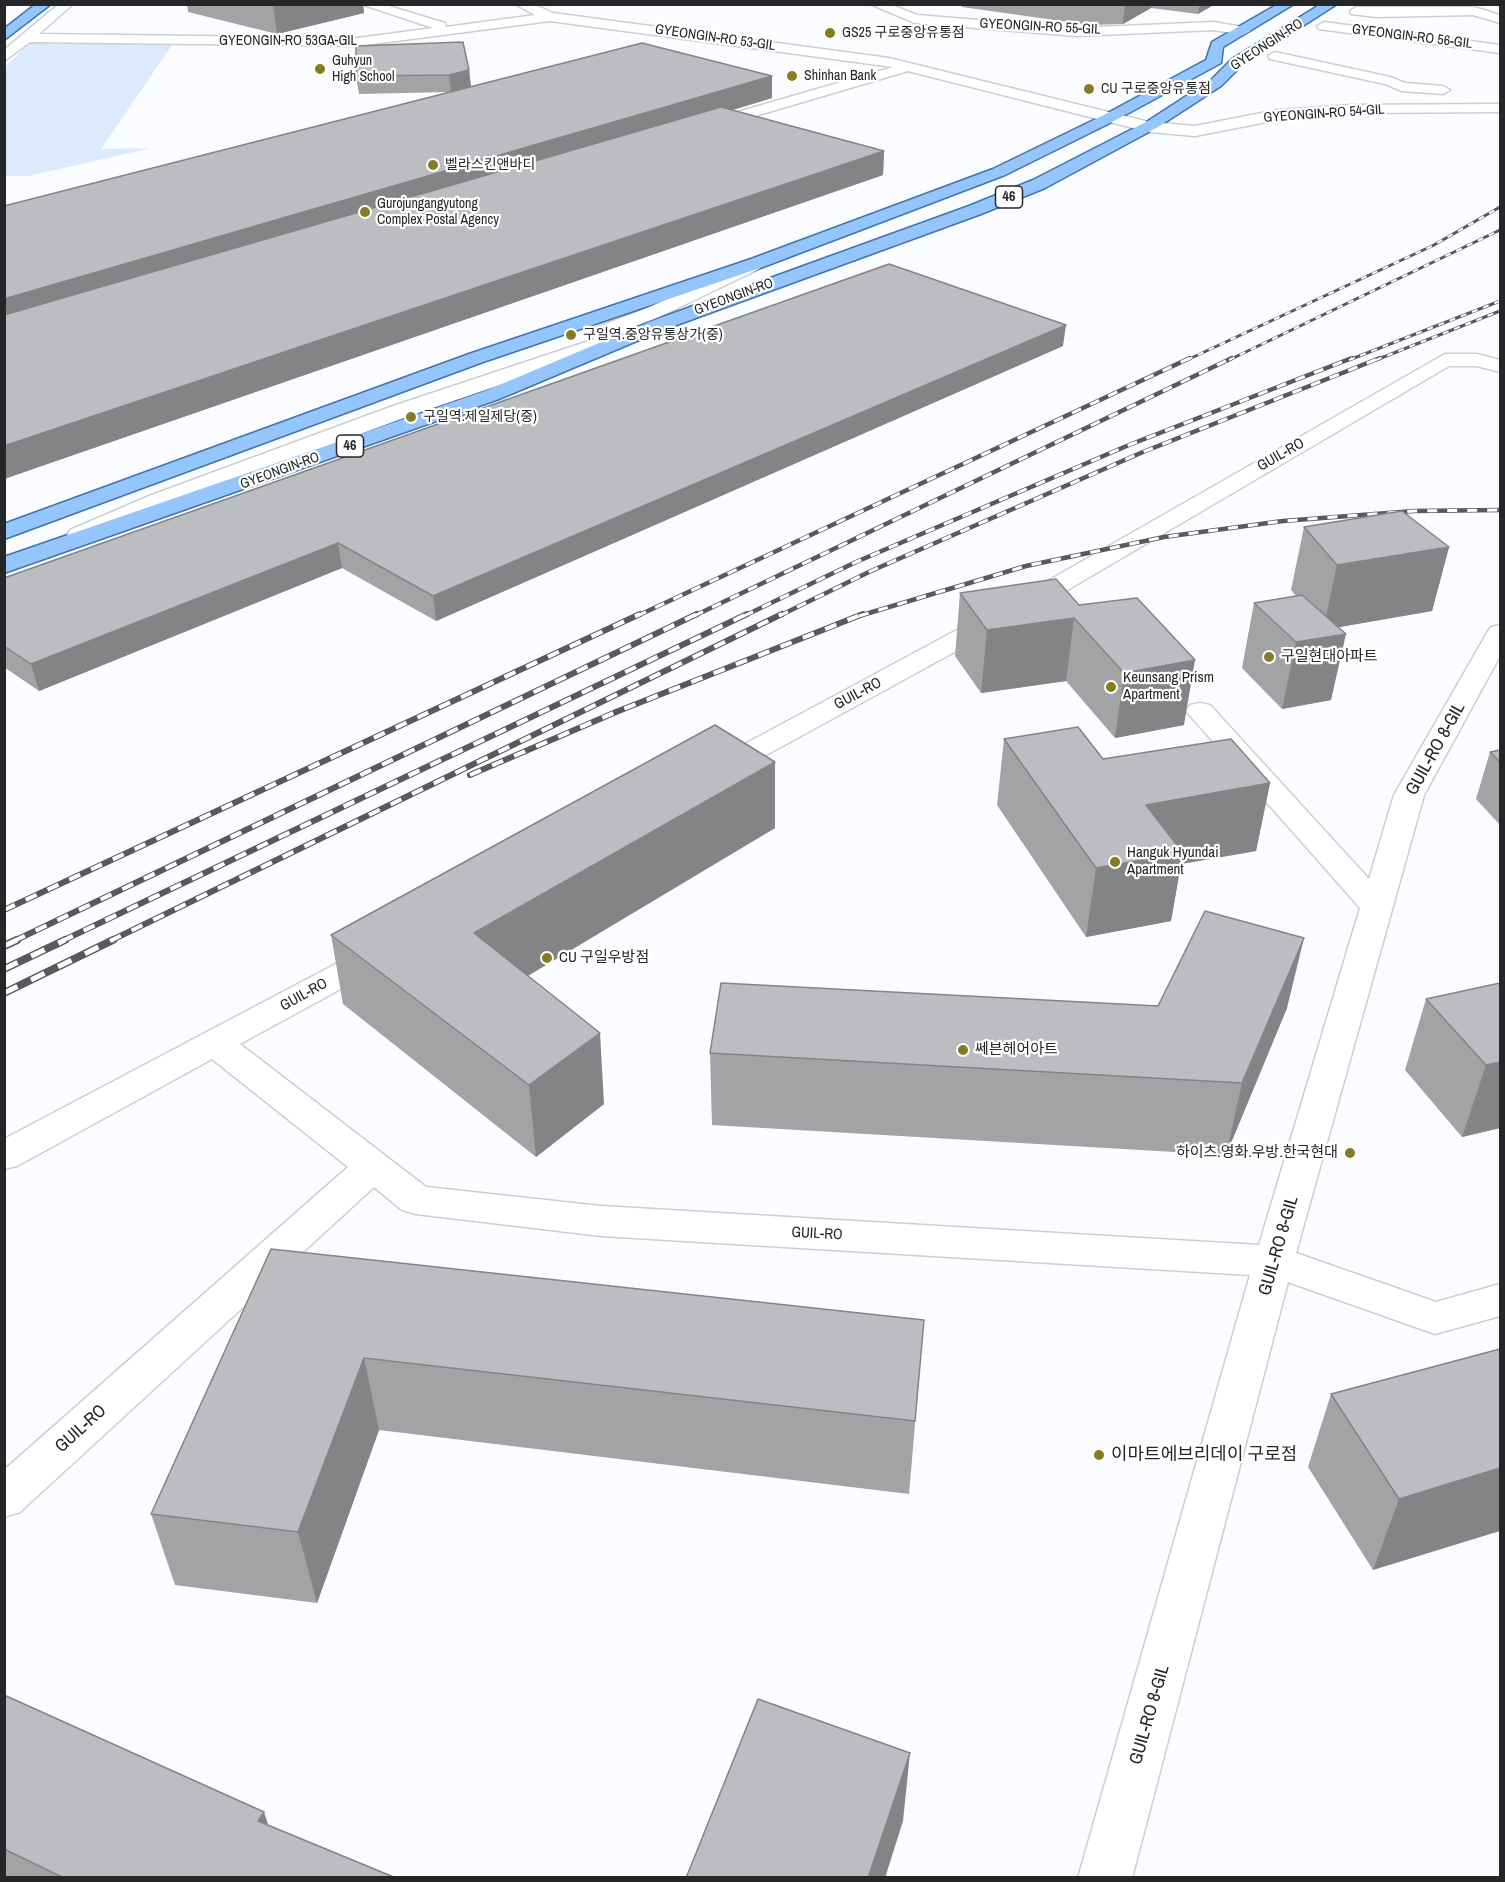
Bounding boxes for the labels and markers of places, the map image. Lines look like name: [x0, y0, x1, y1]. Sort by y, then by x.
place label: GS25 구로중앙유통점: [842, 25, 965, 41]
marker: GS25 구로중앙유통점: [823, 26, 837, 40]
place label: Guhyun High School: [332, 53, 395, 86]
marker: Guhyun High School: [313, 62, 327, 76]
place label: Shinhan Bank: [804, 68, 876, 84]
marker: Shinhan Bank: [785, 69, 799, 83]
place label: CU 구로중앙유통점: [1101, 81, 1211, 97]
marker: CU 구로중앙유통점: [1082, 82, 1096, 96]
place label: 벨라스킨앤바디: [445, 157, 535, 173]
marker: 벨라스킨앤바디: [426, 158, 440, 172]
place label: Gurojungangyutong Complex Postal Agency: [377, 196, 499, 228]
marker: Gurojungangyutong Complex Postal Agency: [358, 205, 372, 219]
place label: 구일역.중앙유통상가(중): [583, 327, 723, 343]
marker: 구일역.중앙유통상가(중): [564, 328, 578, 342]
place label: 구일역.제일제당(중): [423, 409, 537, 425]
marker: 구일역.제일제당(중): [404, 410, 418, 424]
place label: 구일현대아파트: [1281, 648, 1378, 666]
marker: 구일현대아파트: [1262, 650, 1276, 664]
place label: Keunsang Prism Apartment: [1123, 669, 1214, 704]
marker: Keunsang Prism Apartment: [1104, 680, 1118, 694]
place label: Hanguk Hyundai Apartment: [1127, 844, 1219, 879]
marker: Hanguk Hyundai Apartment: [1108, 855, 1122, 869]
place label: CU 구일우방점: [559, 949, 649, 967]
marker: CU 구일우방점: [540, 951, 554, 965]
place label: 쎄븐헤어아트: [975, 1041, 1058, 1059]
marker: 쎄븐헤어아트: [956, 1043, 970, 1057]
place label: 하이츠.영화.우방.한국현대: [1176, 1144, 1338, 1162]
marker: 하이츠.영화.우방.한국현대: [1343, 1146, 1357, 1160]
place label: 이마트에브리데이 구로점: [1111, 1444, 1297, 1466]
marker: 이마트에브리데이 구로점: [1092, 1448, 1106, 1462]

